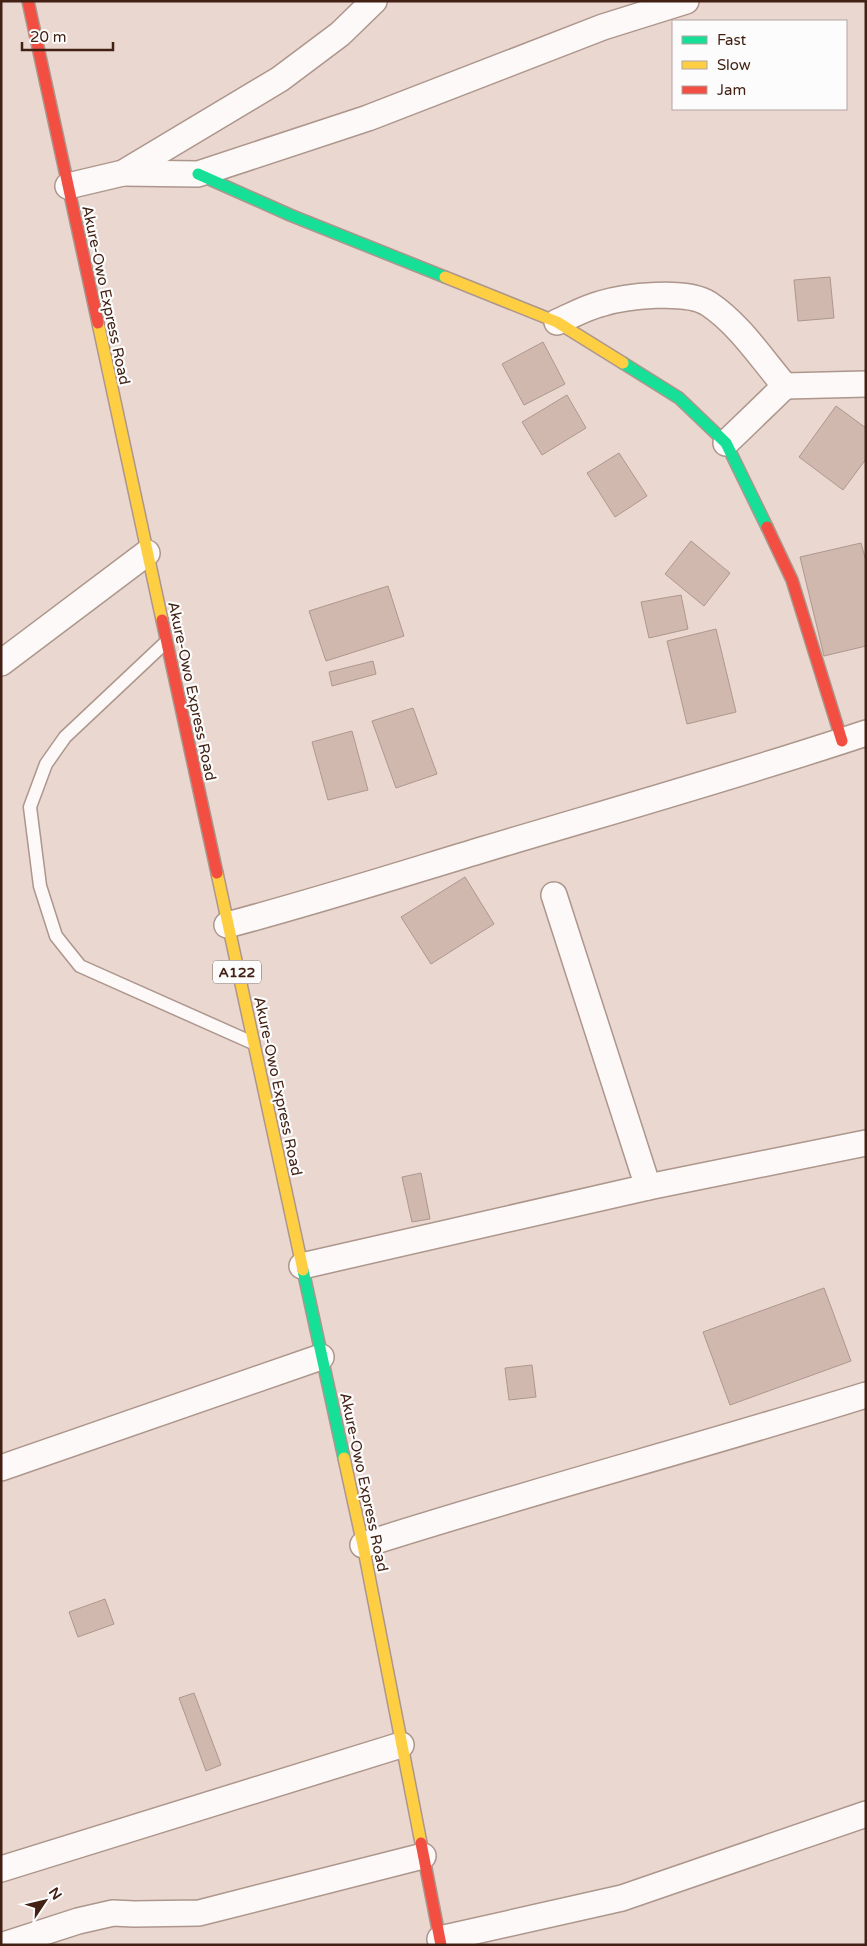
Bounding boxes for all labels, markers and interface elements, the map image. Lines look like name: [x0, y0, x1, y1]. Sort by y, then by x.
scale bar: [22, 20, 114, 52]
legend: [672, 20, 847, 110]
text: 20 m: [30, 28, 67, 46]
text: Fast: [717, 31, 747, 49]
text: Slow: [717, 56, 751, 74]
text: Jam: [717, 81, 746, 99]
street label: Akure-Owo Express Road: [78, 204, 134, 386]
street label: Akure-Owo Express Road: [164, 600, 220, 782]
road number: A122: [213, 960, 261, 984]
street label: Akure-Owo Express Road: [250, 995, 306, 1177]
street label: Akure-Owo Express Road: [336, 1391, 392, 1573]
north arrow: [20, 1876, 70, 1926]
text: N: [45, 1884, 65, 1903]

